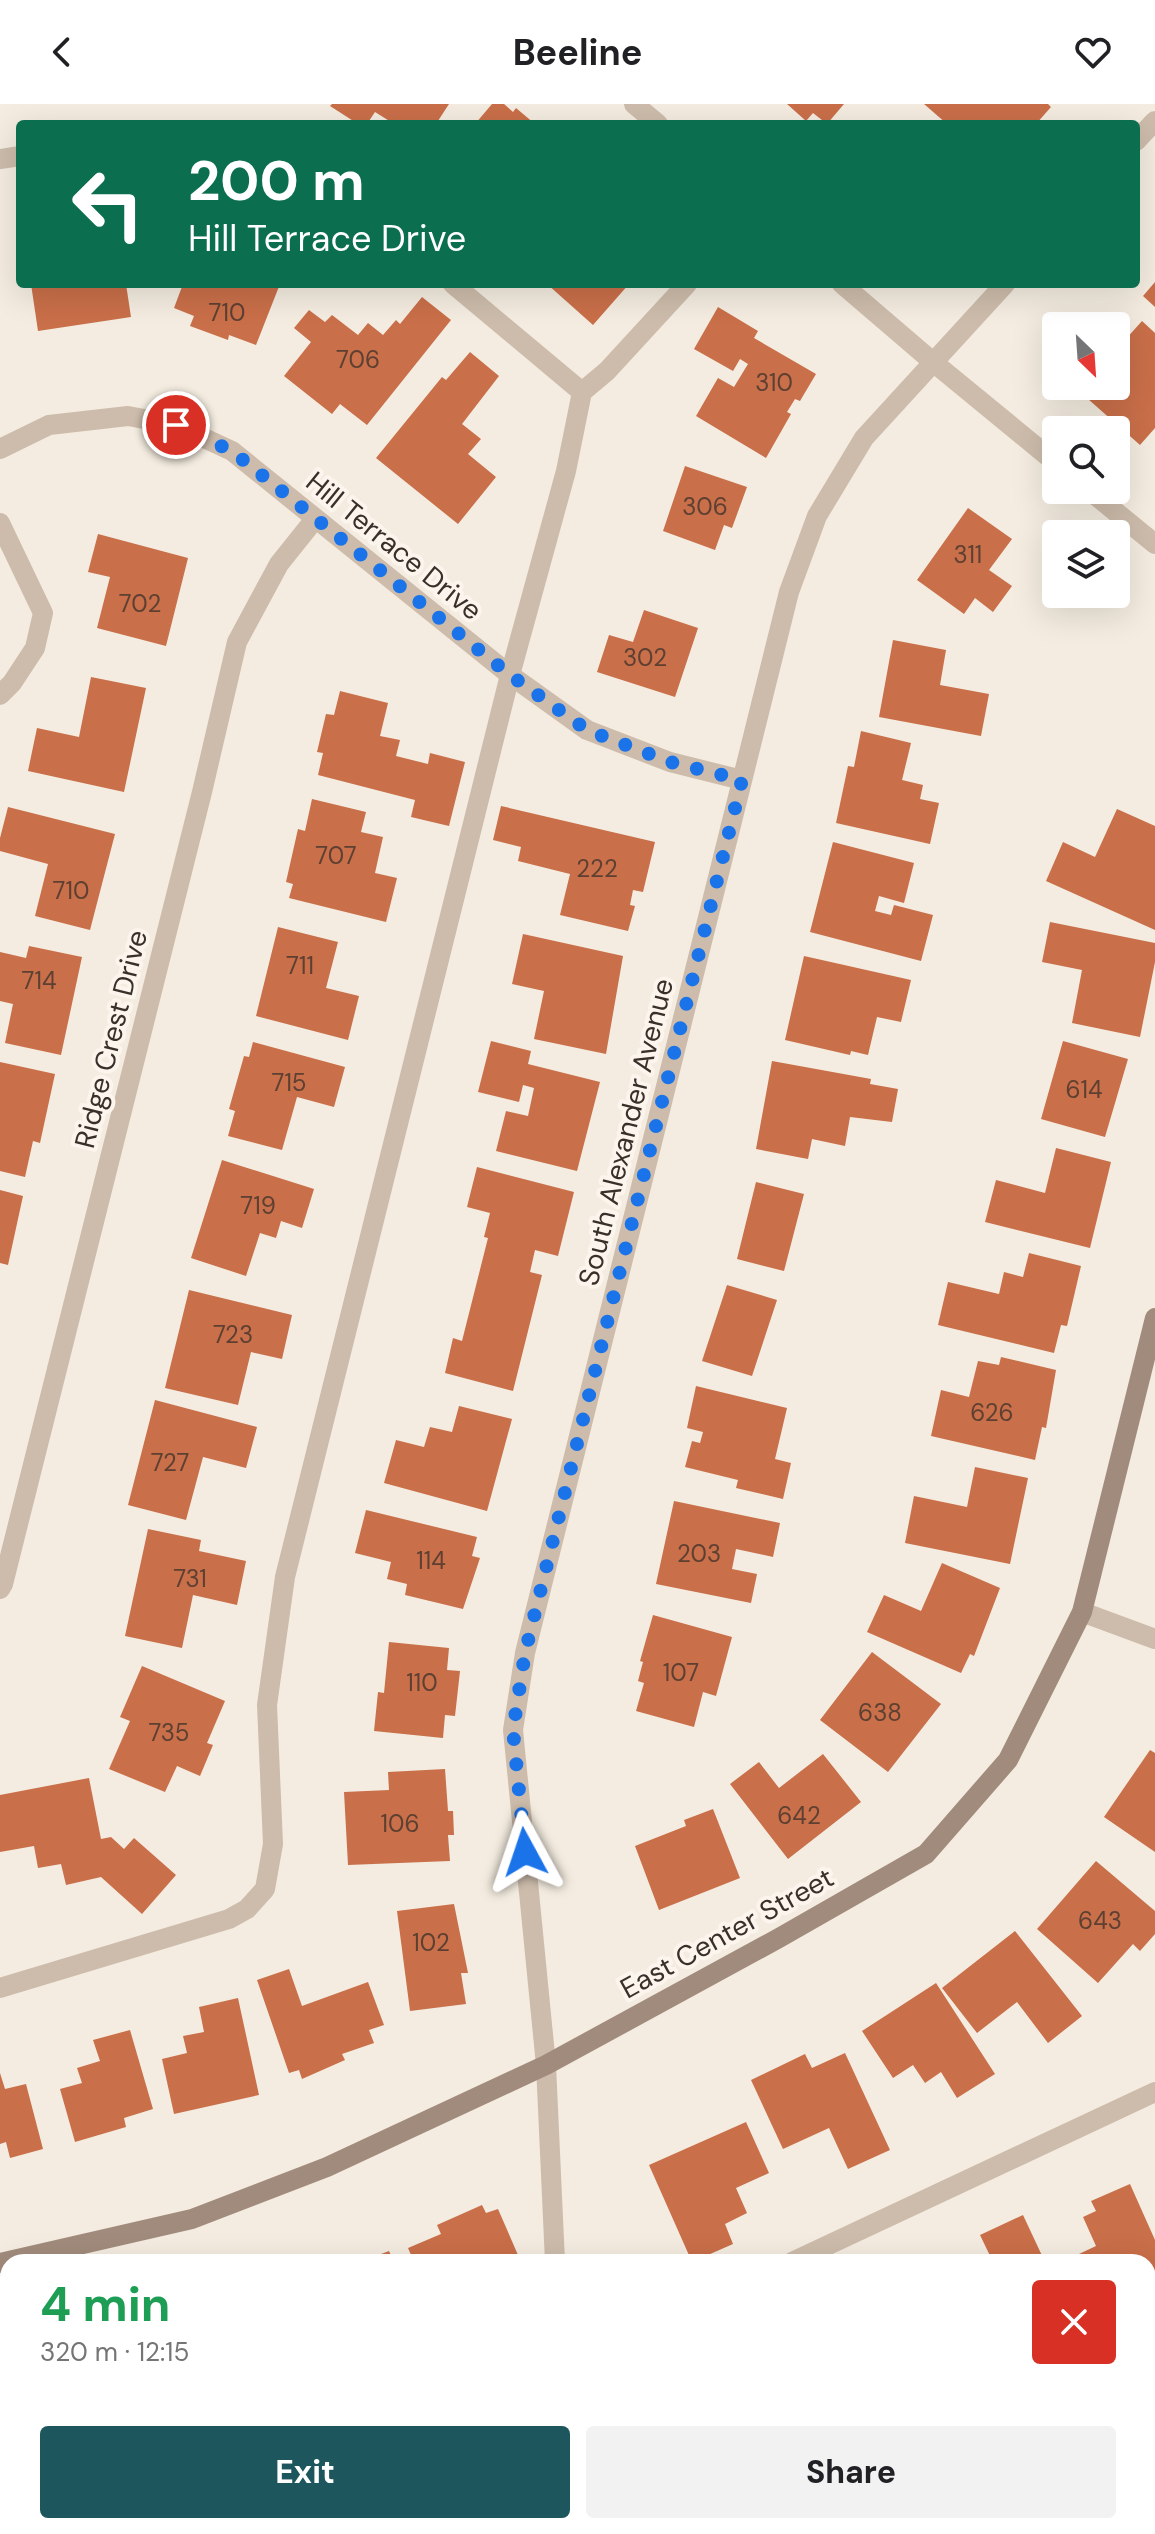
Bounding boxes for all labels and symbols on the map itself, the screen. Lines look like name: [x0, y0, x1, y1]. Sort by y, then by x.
house number: 710: [209, 297, 245, 328]
north arrow: [1042, 312, 1130, 400]
house number: 706: [336, 344, 380, 375]
house number: 310: [755, 367, 793, 398]
pin: [142, 391, 210, 459]
street label: Hill Terrace Drive: [298, 464, 490, 628]
house number: 306: [682, 491, 728, 522]
house number: 311: [954, 539, 982, 570]
house number: 702: [119, 588, 161, 619]
house number: 302: [623, 642, 667, 673]
house number: 707: [315, 840, 357, 871]
house number: 222: [576, 853, 618, 884]
house number: 710: [53, 875, 89, 906]
street label: Ridge Crest Drive: [66, 926, 156, 1152]
house number: 711: [286, 950, 314, 981]
house number: 714: [22, 965, 56, 996]
street label: South Alexander Avenue: [570, 975, 682, 1289]
house number: 715: [271, 1067, 307, 1098]
house number: 614: [1065, 1074, 1103, 1105]
house number: 719: [240, 1190, 276, 1221]
house number: 723: [213, 1319, 253, 1350]
house number: 626: [970, 1397, 1014, 1428]
house number: 727: [151, 1447, 189, 1478]
house number: 203: [677, 1538, 721, 1569]
house number: 114: [416, 1545, 446, 1576]
house number: 731: [173, 1563, 207, 1594]
house number: 107: [663, 1657, 699, 1688]
house number: 110: [406, 1667, 438, 1698]
house number: 638: [858, 1697, 902, 1728]
house number: 735: [148, 1717, 190, 1748]
house number: 642: [777, 1800, 821, 1831]
house number: 106: [381, 1808, 419, 1839]
position arrow: [483, 1810, 567, 1894]
street label: East Center Street: [614, 1859, 840, 2007]
house number: 643: [1078, 1905, 1122, 1936]
house number: 102: [412, 1927, 450, 1958]

